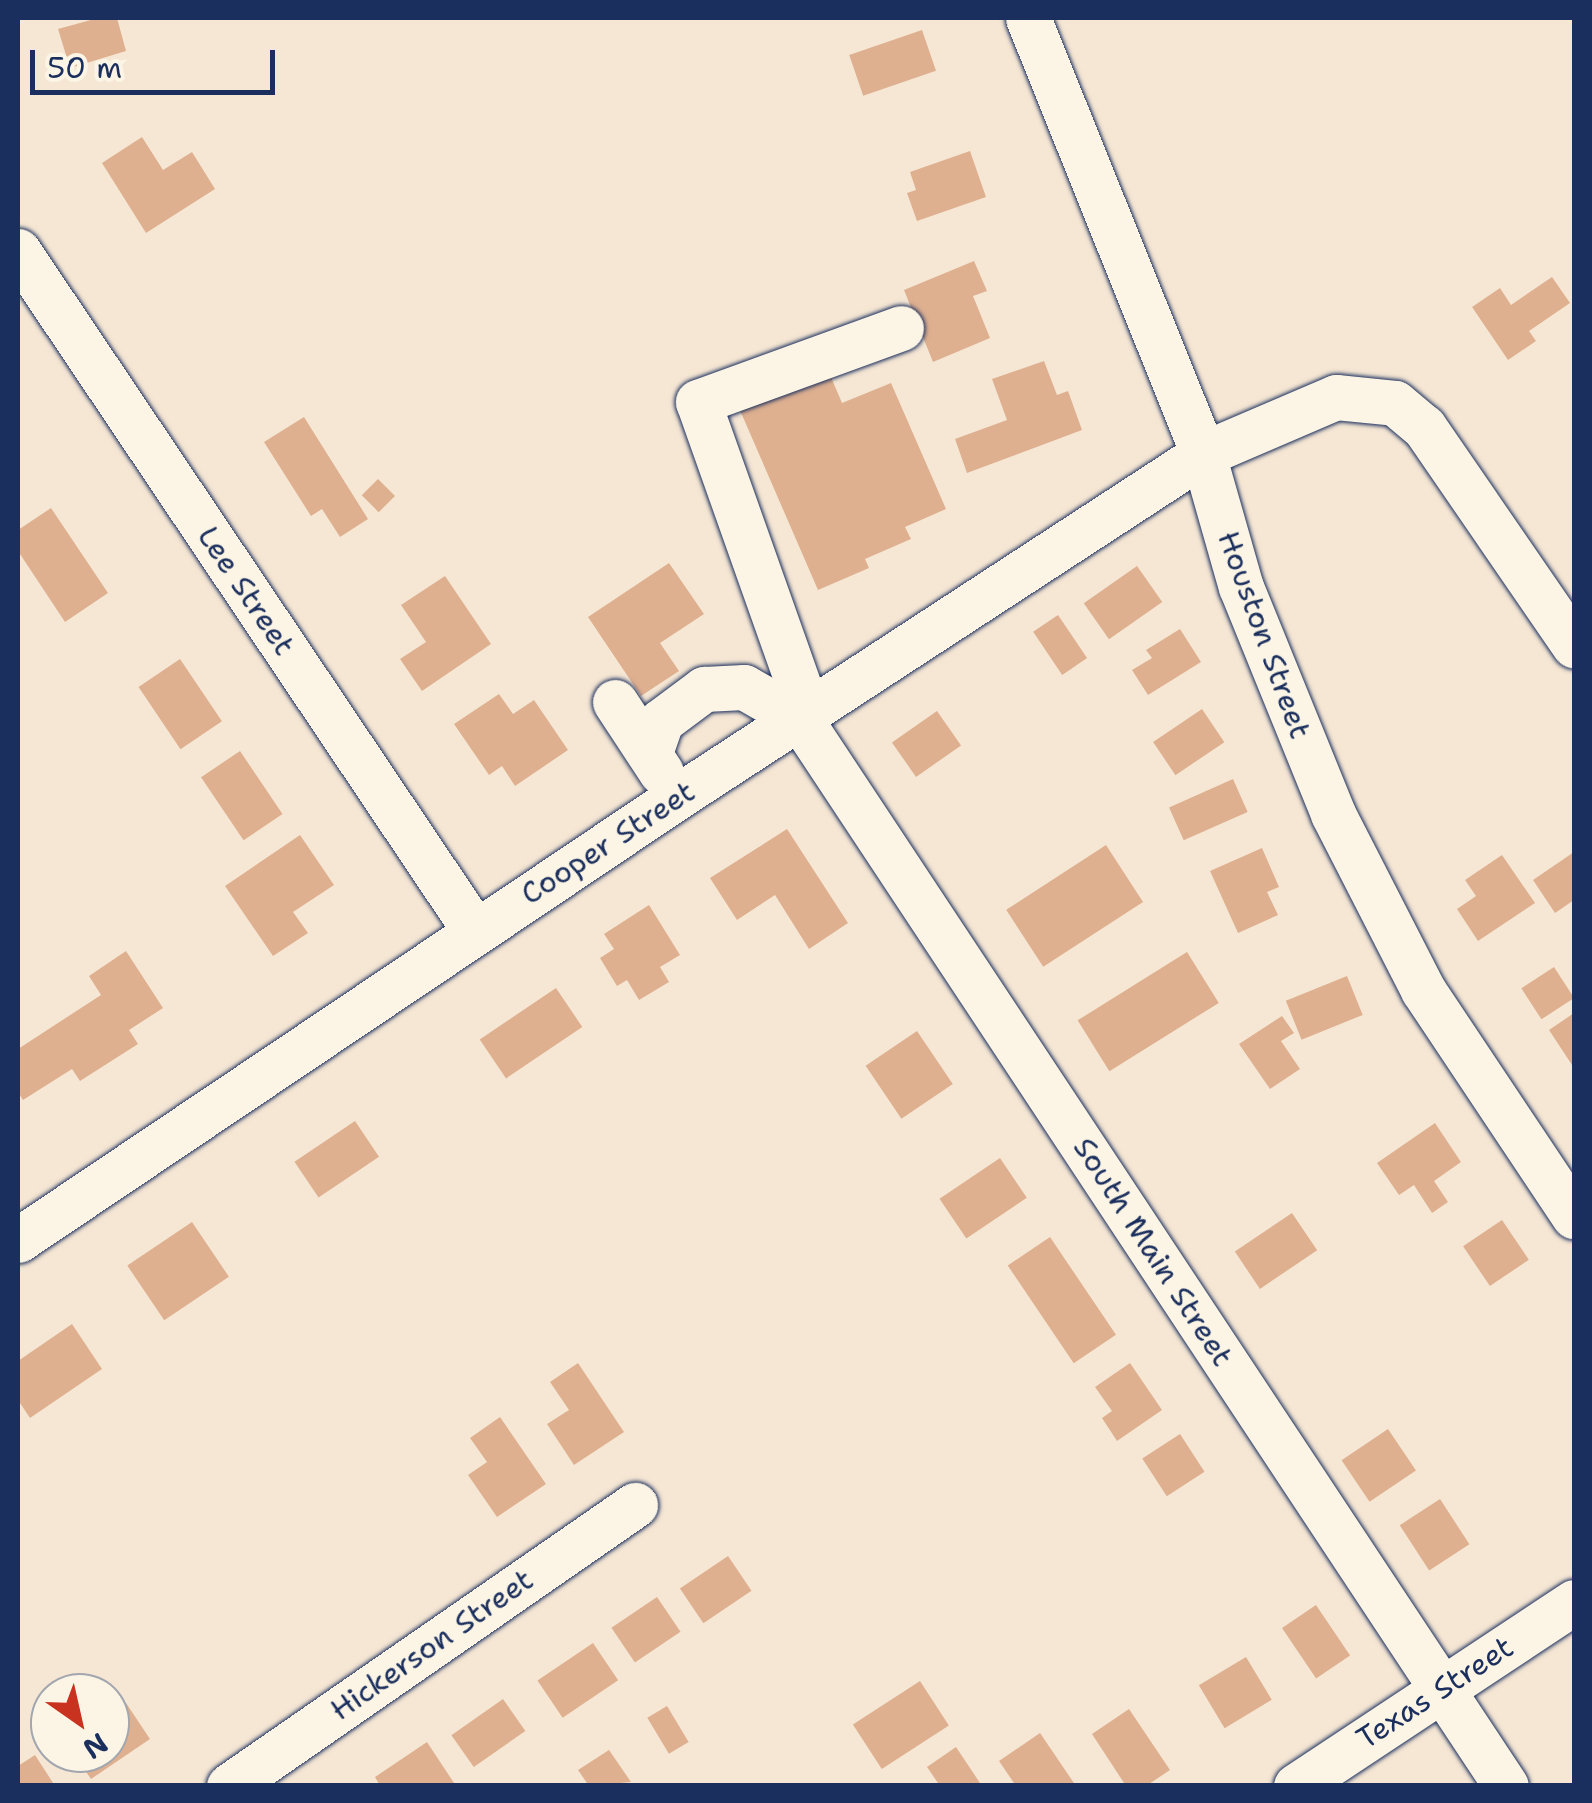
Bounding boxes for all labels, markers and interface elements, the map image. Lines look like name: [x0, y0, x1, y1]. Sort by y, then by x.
scale bar: [35, 30, 280, 92]
text: 50 m: [47, 47, 122, 88]
street label: Lee Street: [190, 520, 302, 662]
street label: Houston Street: [1210, 526, 1318, 744]
street label: Cooper Street: [514, 773, 702, 913]
street label: South Main Street: [1066, 1131, 1240, 1373]
street label: Hickerson Street: [324, 1562, 540, 1728]
street label: Texas Street: [1350, 1629, 1520, 1757]
north arrow: [30, 1673, 130, 1773]
text: N: [76, 1724, 115, 1768]

